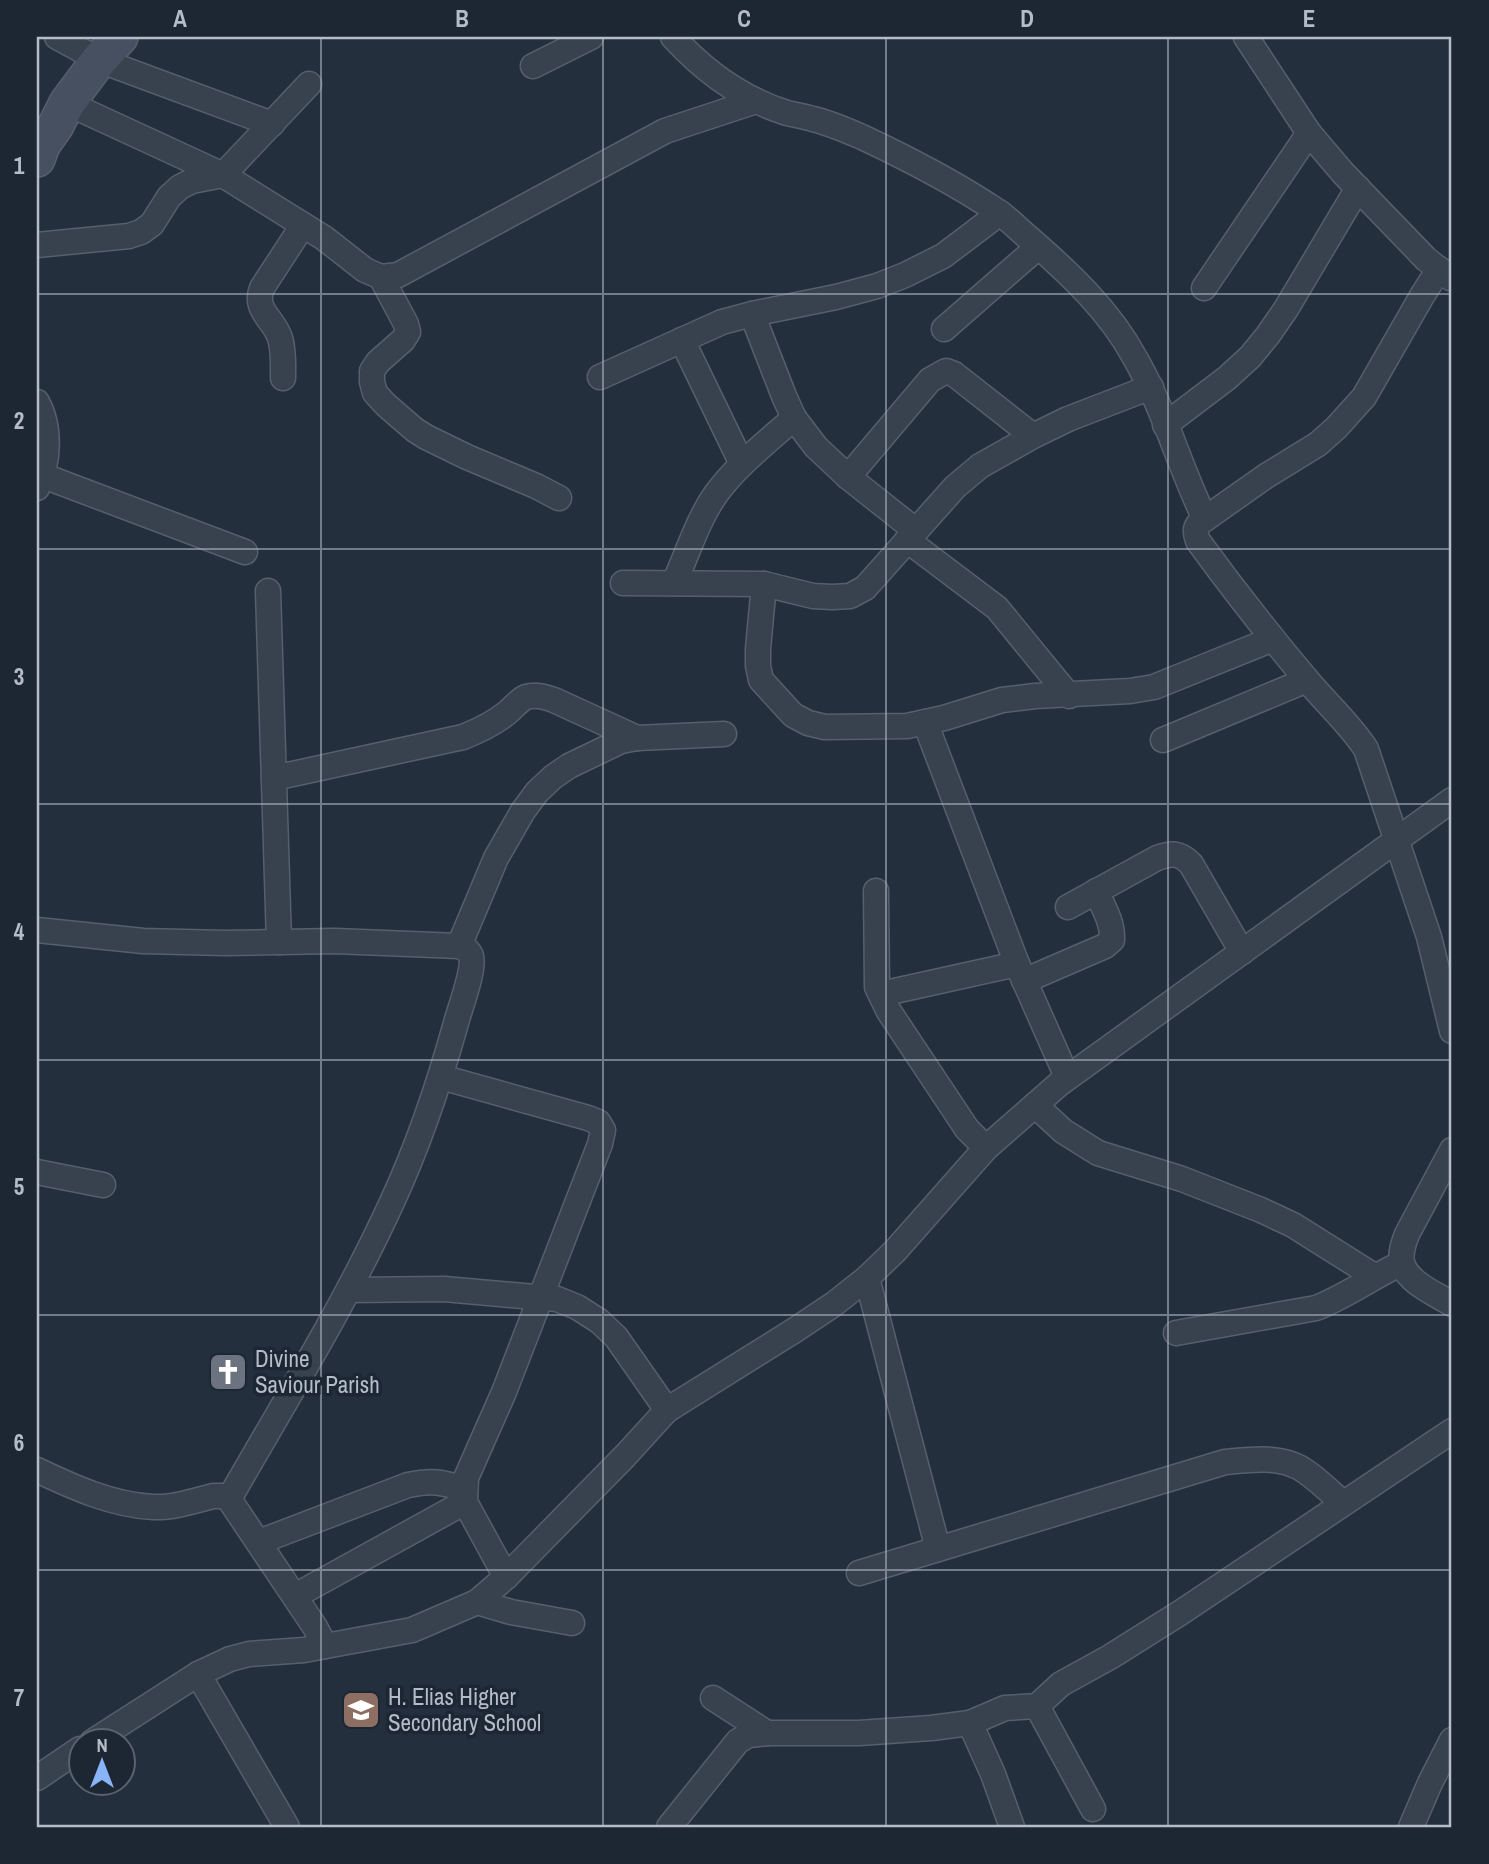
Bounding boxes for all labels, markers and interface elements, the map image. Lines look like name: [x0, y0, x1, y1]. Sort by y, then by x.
text: A: [173, 3, 187, 34]
text: B: [455, 3, 469, 34]
text: C: [737, 3, 751, 34]
text: D: [1020, 3, 1034, 34]
text: E: [1303, 3, 1315, 34]
text: 1: [14, 150, 25, 181]
text: 2: [14, 405, 24, 436]
text: 3: [14, 661, 24, 692]
text: 4: [14, 916, 25, 947]
text: 5: [14, 1171, 24, 1202]
place label: Divine Saviour Parish: [255, 1343, 380, 1400]
church icon: Divine Saviour Parish: [207, 1351, 249, 1393]
text: 6: [14, 1427, 24, 1458]
place label: H. Elias Higher Secondary School: [388, 1681, 541, 1738]
text: 7: [14, 1682, 24, 1713]
school or university icon: H. Elias Higher Secondary School: [340, 1689, 382, 1731]
north arrow: [66, 1728, 136, 1798]
text: N: [96, 1732, 108, 1758]

